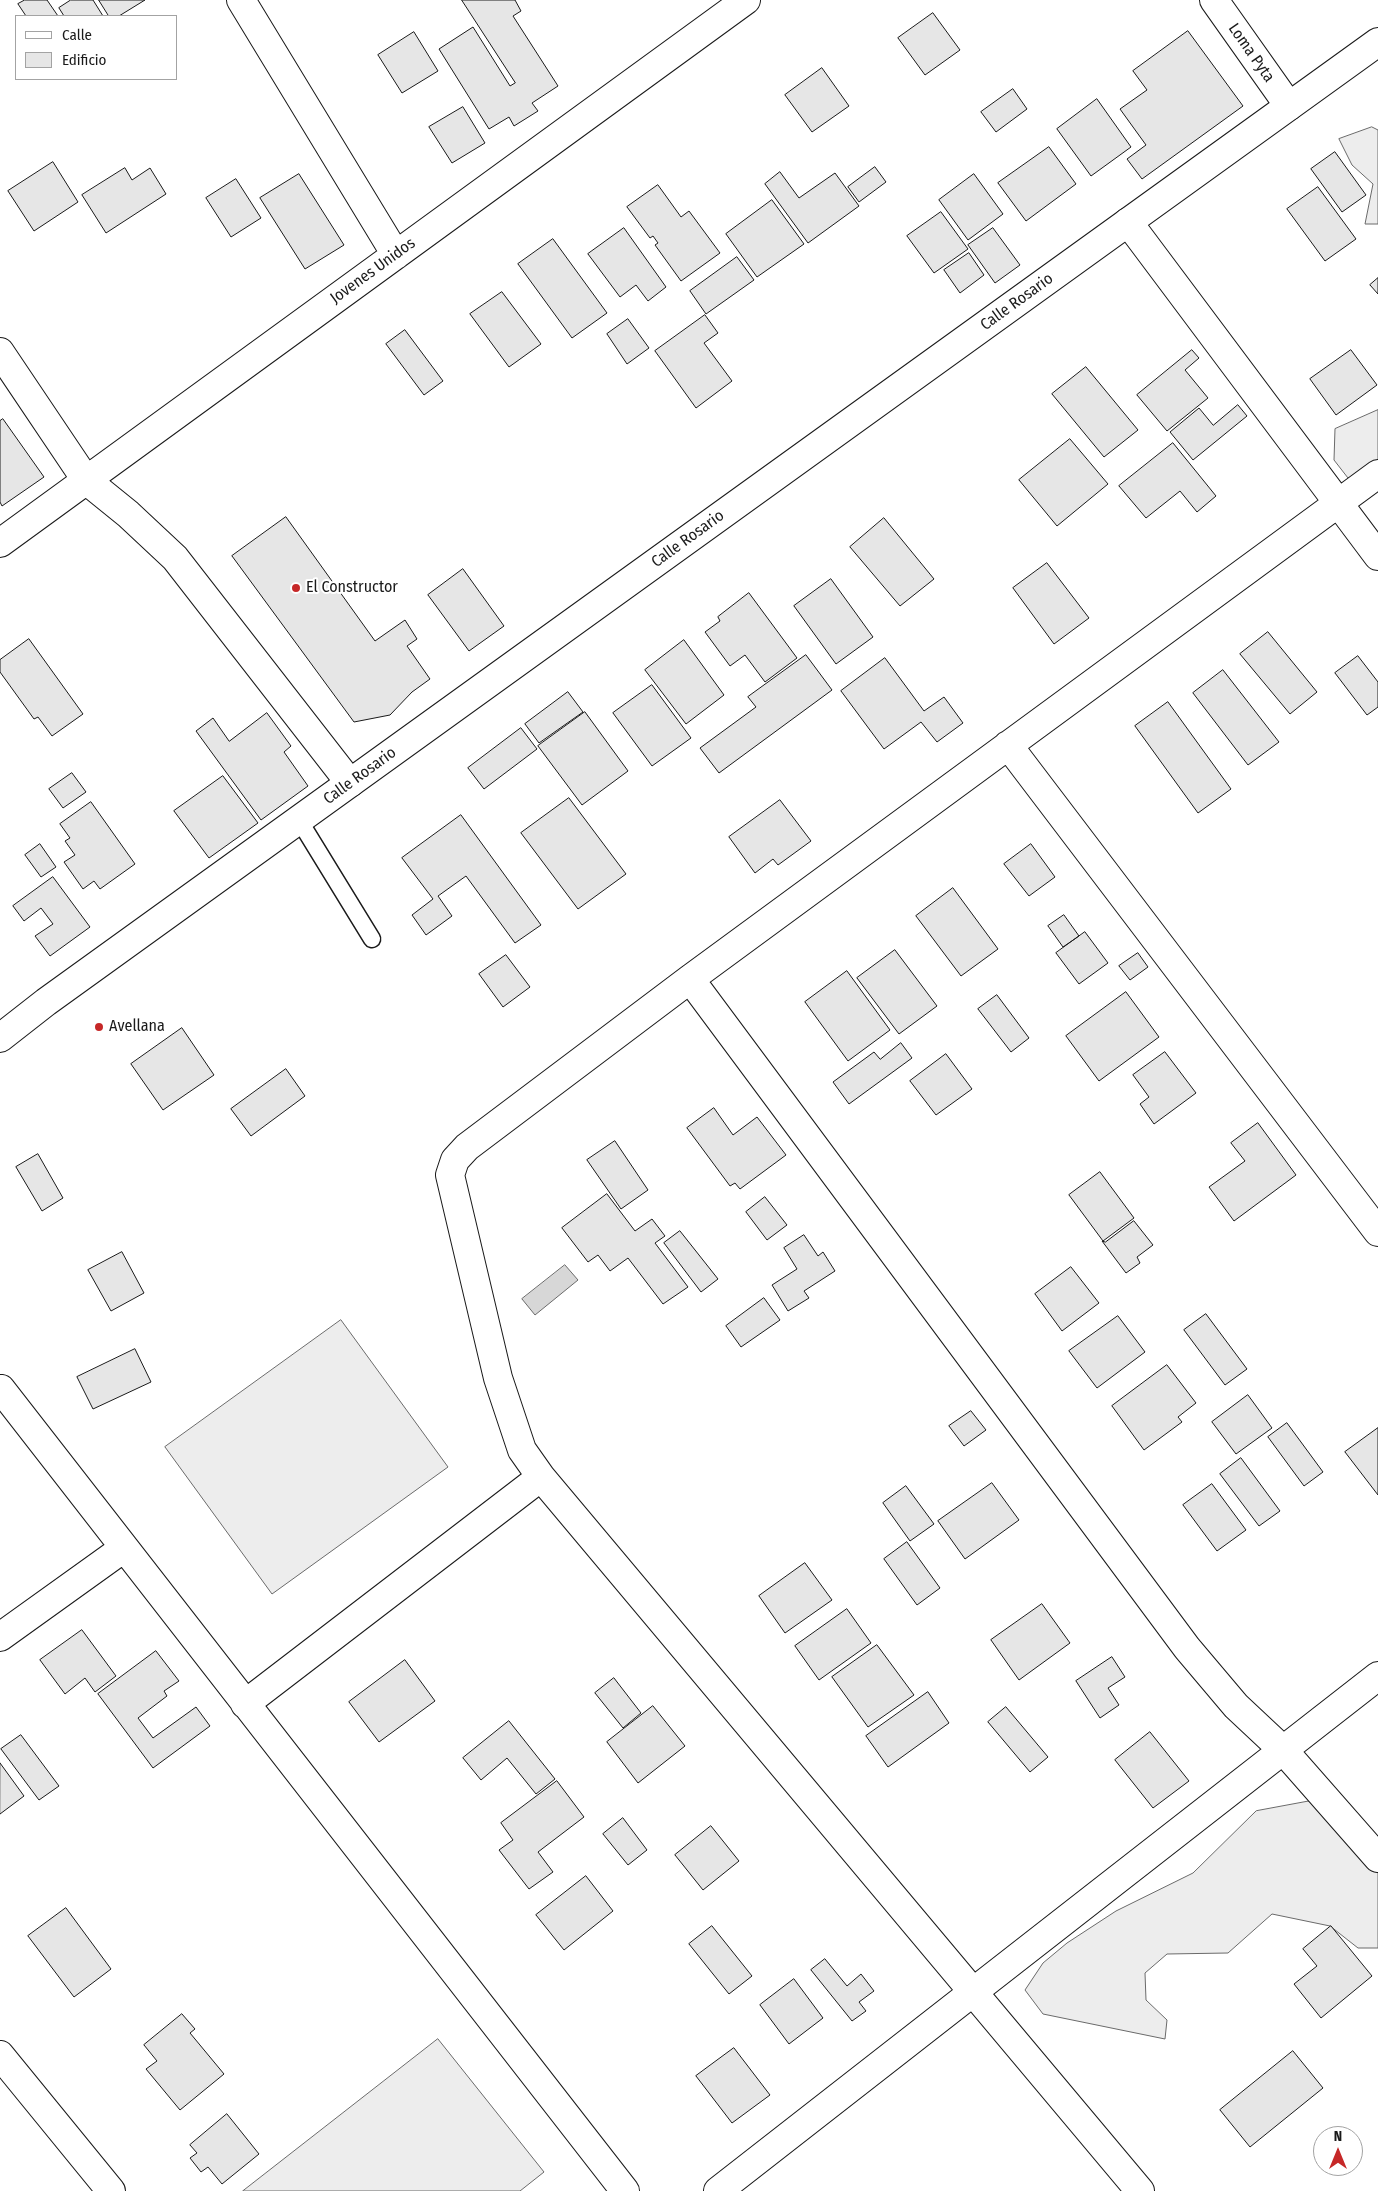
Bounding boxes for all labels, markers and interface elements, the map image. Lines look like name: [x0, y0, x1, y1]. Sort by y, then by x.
legend: [15, 15, 178, 80]
street label: Loma Pyta: [1224, 20, 1278, 86]
text: Calle: [62, 26, 92, 44]
text: Edificio: [62, 51, 107, 69]
street label: Jovenes Unidos: [327, 234, 419, 308]
street label: Calle Rosario: [977, 269, 1057, 335]
street label: Calle Rosario: [648, 506, 728, 572]
place label: El Constructor: [306, 578, 398, 598]
marker: El Constructor: [290, 582, 302, 594]
street label: Calle Rosario: [320, 743, 400, 809]
place label: Avellana: [109, 1017, 165, 1037]
marker: Avellana: [93, 1021, 105, 1033]
north arrow: [1313, 2126, 1363, 2176]
text: N: [1334, 2128, 1342, 2145]

